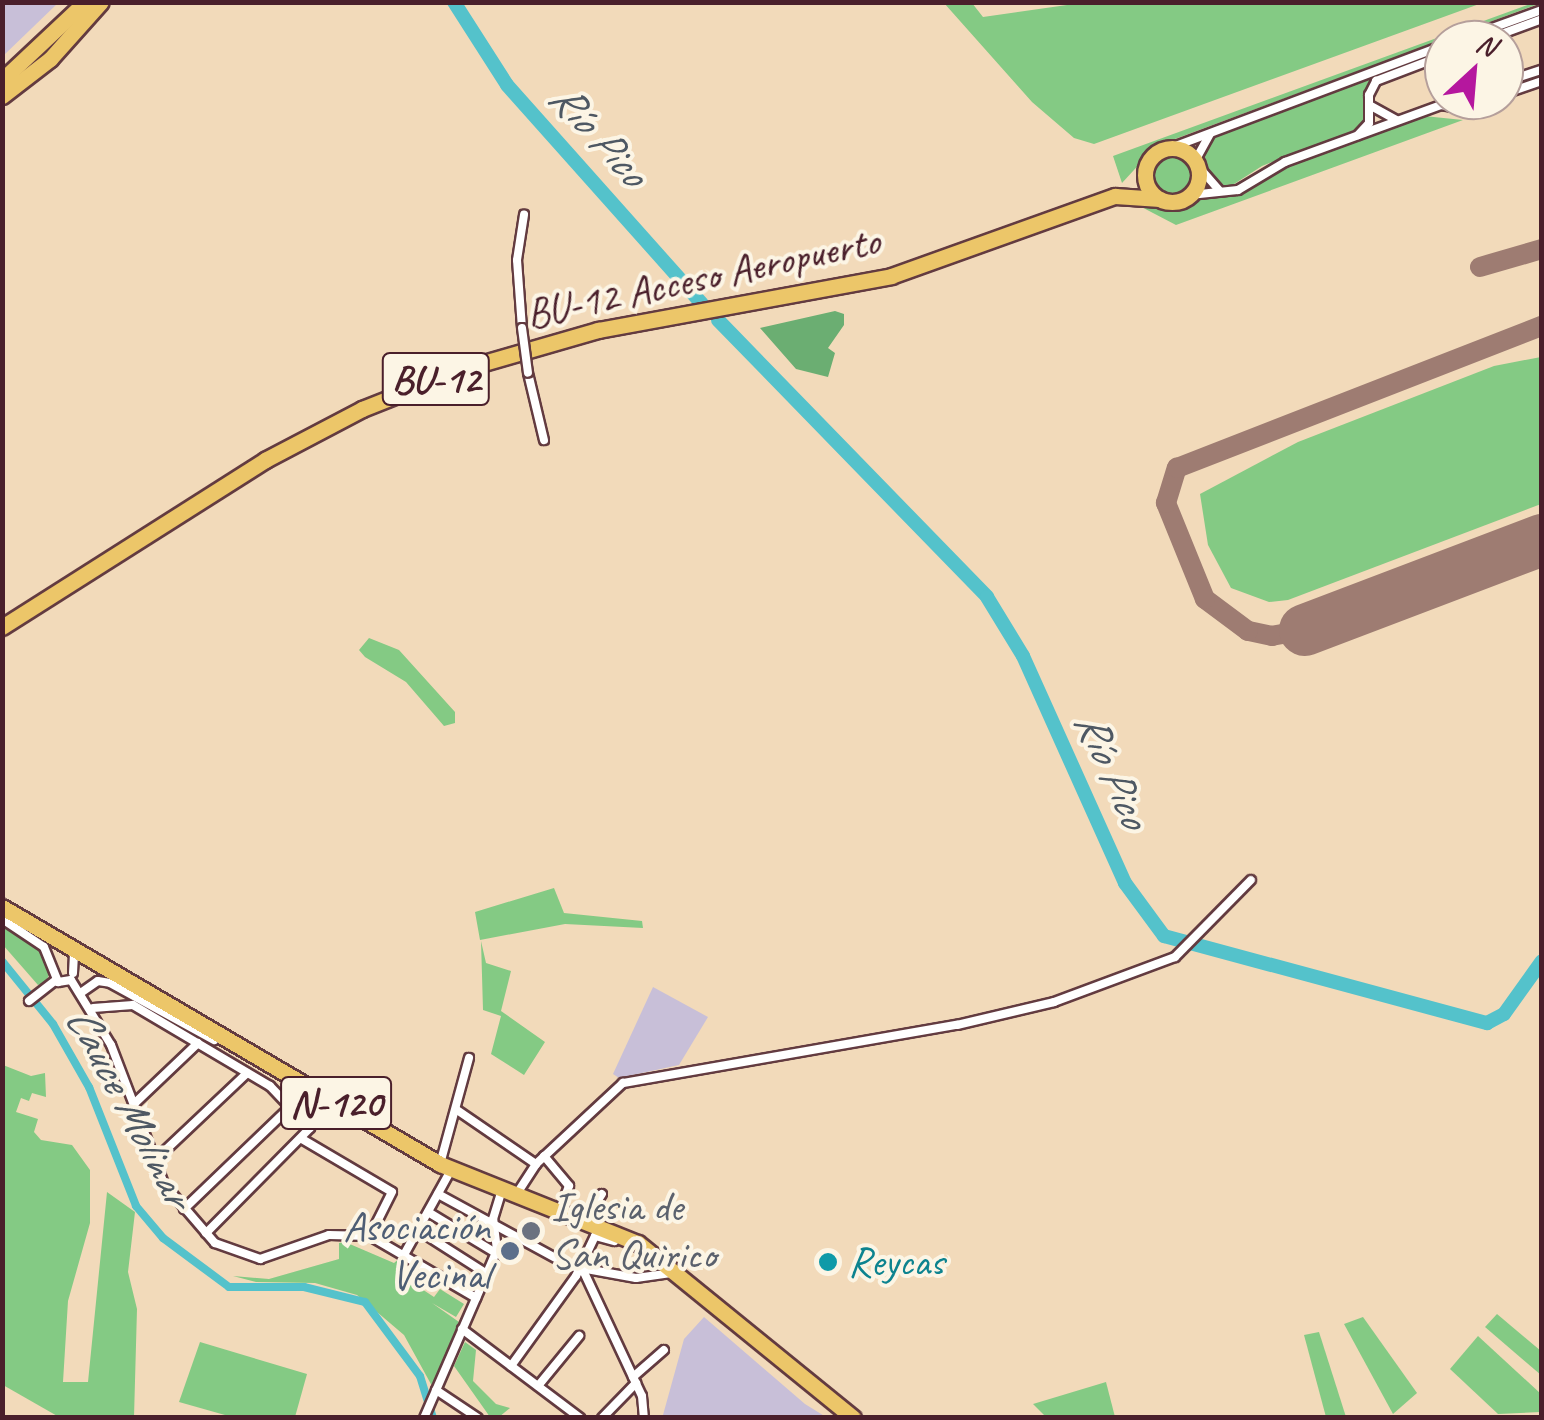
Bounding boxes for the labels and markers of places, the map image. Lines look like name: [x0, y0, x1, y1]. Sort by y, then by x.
place label: Iglesia de San Quirico: [551, 1182, 715, 1280]
place label: Asociación Vecinal: [343, 1202, 490, 1300]
marker: Iglesia de San Quirico: [520, 1220, 542, 1242]
place label: Reycas: [848, 1237, 944, 1287]
marker: Asociación Vecinal: [499, 1240, 521, 1262]
marker: Reycas: [817, 1251, 839, 1273]

